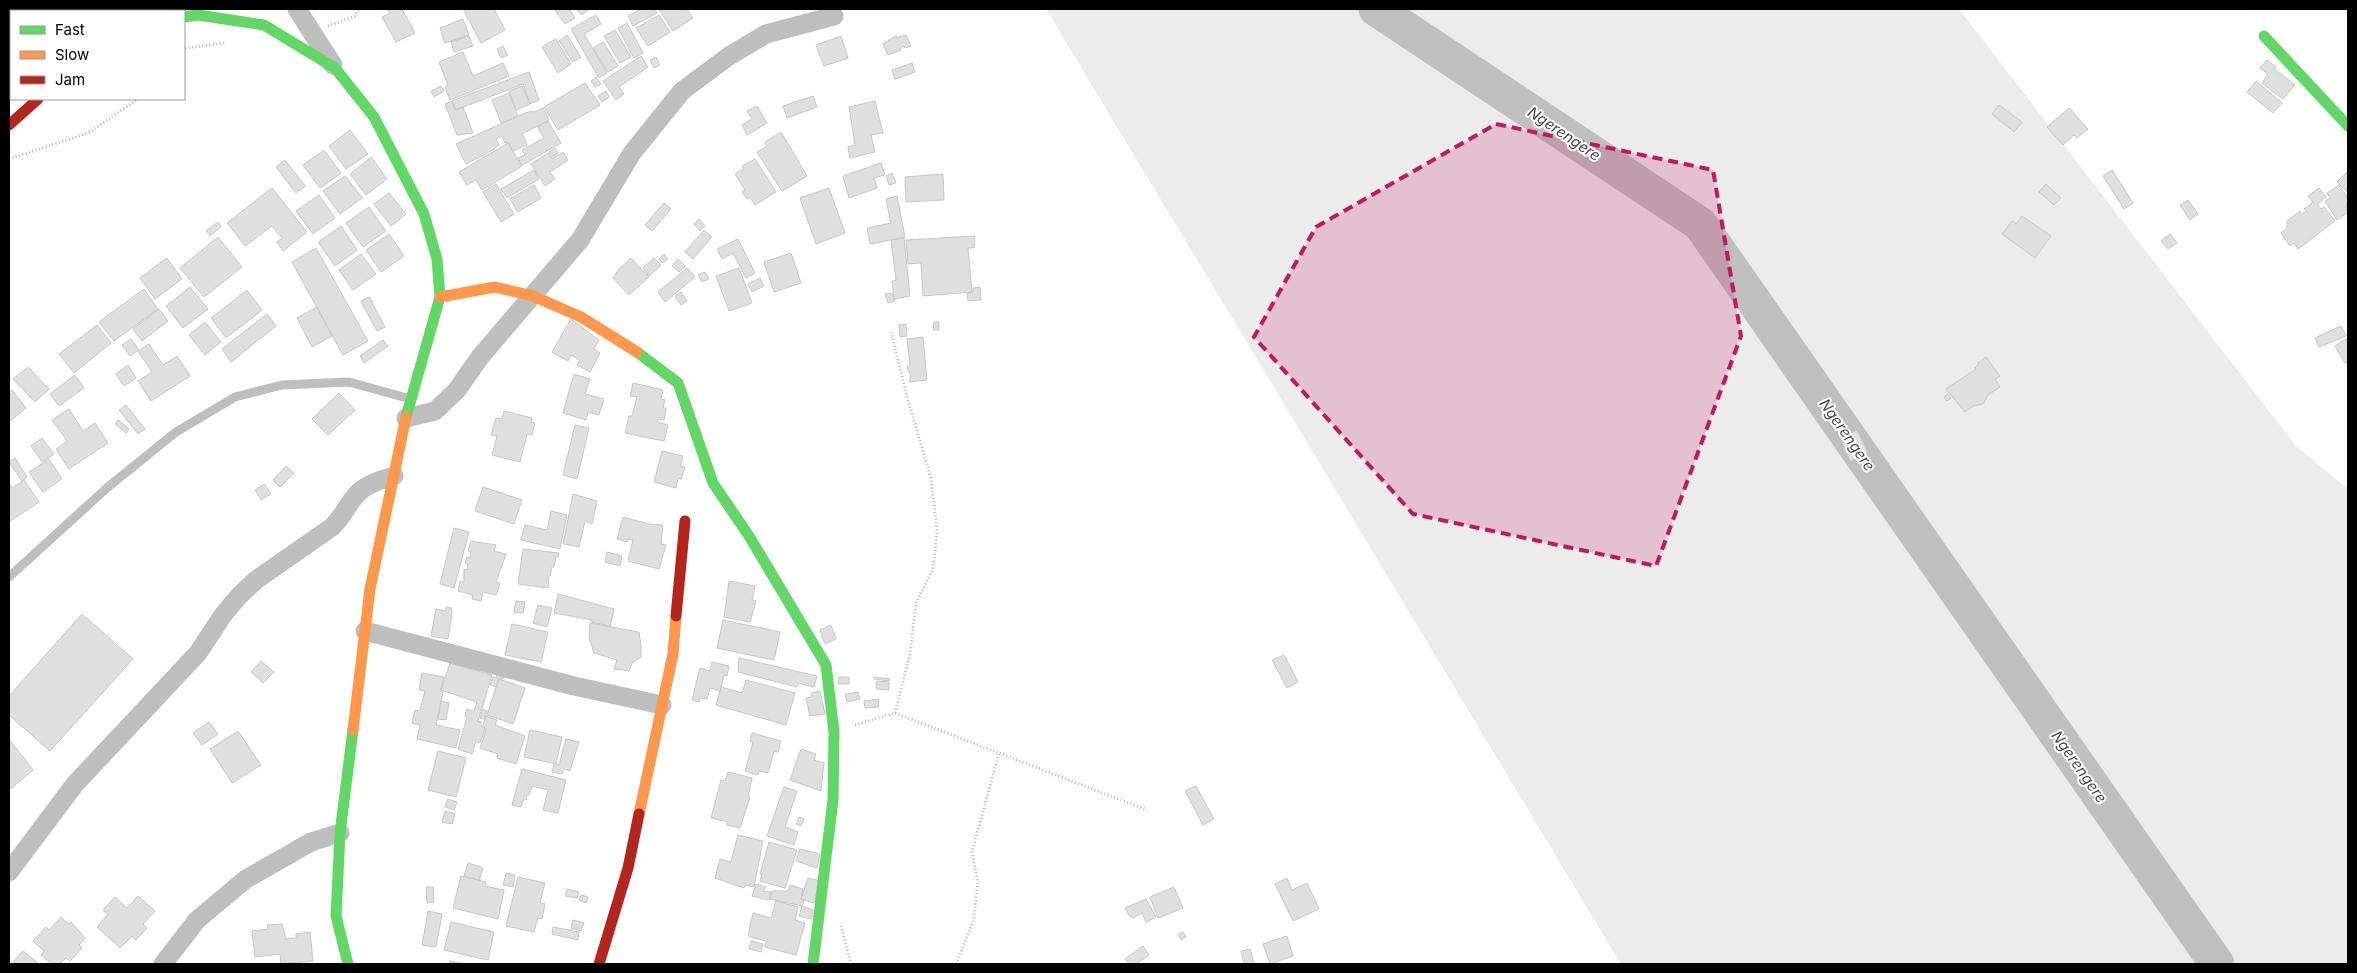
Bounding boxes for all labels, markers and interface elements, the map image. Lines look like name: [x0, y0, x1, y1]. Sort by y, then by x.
legend: [10, 10, 185, 100]
text: Fast: [55, 20, 85, 39]
text: Slow: [55, 45, 89, 64]
text: Jam: [55, 70, 85, 89]
water label: Ngerengere: [1524, 102, 1604, 165]
water label: Ngerengere: [1816, 395, 1879, 475]
water label: Ngerengere: [2048, 727, 2111, 807]

